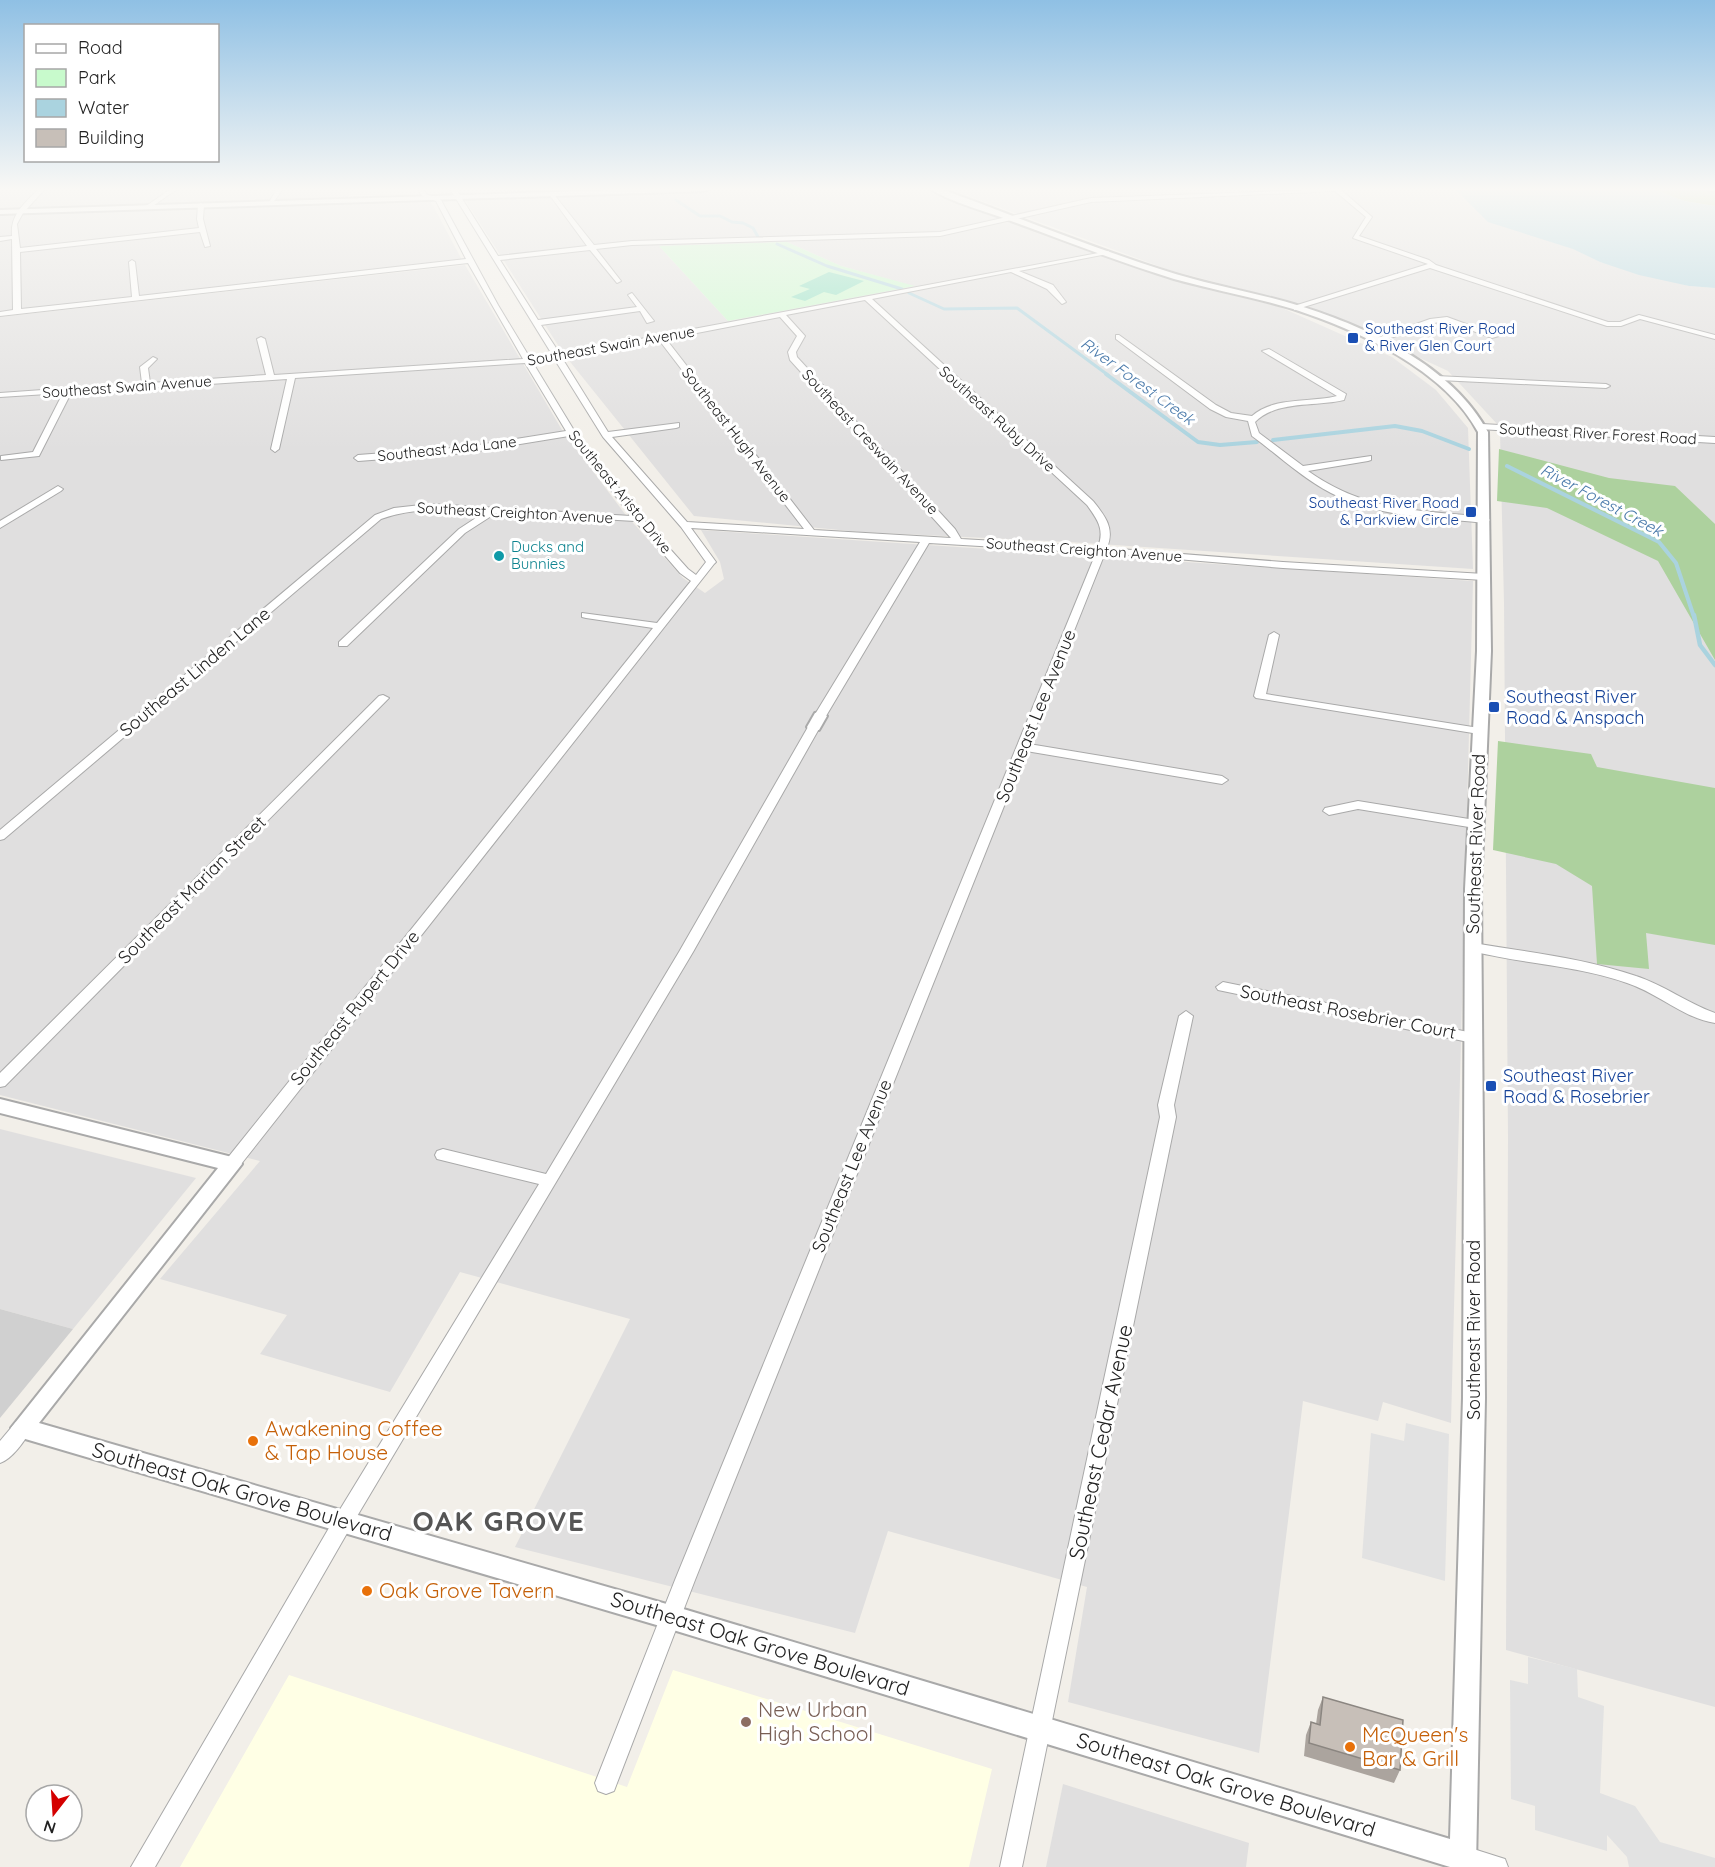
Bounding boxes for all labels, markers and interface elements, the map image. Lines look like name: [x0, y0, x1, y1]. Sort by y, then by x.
legend: [24, 24, 219, 162]
text: Road: [78, 36, 123, 59]
text: Park: [78, 66, 116, 89]
text: Water: [78, 96, 129, 119]
text: Building: [78, 126, 144, 149]
place label: Southeast River Road & River Glen Court: [1365, 319, 1515, 355]
street label: Southeast Swain Avenue: [526, 321, 696, 370]
marker: Southeast River Road & River Glen Court: [1346, 331, 1360, 345]
water label: River Forest Creek: [1077, 333, 1200, 430]
street label: Southeast Ruby Drive: [935, 361, 1059, 476]
street label: Southeast Hugh Avenue: [678, 363, 795, 506]
street label: Southeast Creswain Avenue: [798, 365, 943, 518]
street label: Southeast Swain Avenue: [42, 371, 212, 402]
street label: Southeast River Forest Road: [1499, 419, 1697, 448]
street label: Southeast Arista Drive: [565, 426, 676, 557]
street label: Southeast Ada Lane: [377, 432, 517, 465]
water label: River Forest Creek: [1537, 459, 1668, 541]
place label: Southeast River Road & Parkview Circle: [1309, 493, 1459, 529]
street label: Southeast Creighton Avenue: [416, 498, 614, 527]
marker: Southeast River Road & Parkview Circle: [1464, 505, 1478, 519]
street label: Southeast Creighton Avenue: [985, 533, 1183, 566]
place label: Ducks and Bunnies: [511, 537, 584, 573]
marker: Ducks and Bunnies: [492, 549, 506, 563]
street label: Southeast Linden Lane: [115, 602, 275, 741]
street label: Southeast Lee Avenue: [990, 626, 1081, 806]
place label: Southeast River Road & Anspach: [1506, 685, 1645, 729]
marker: Southeast River Road & Anspach: [1487, 700, 1501, 714]
street label: Southeast River Road: [1461, 754, 1490, 934]
street label: Southeast Marian Street: [113, 811, 271, 969]
street label: Southeast Rupert Drive: [285, 926, 424, 1090]
street label: Southeast Rosebrier Court: [1238, 979, 1458, 1044]
place label: Southeast River Road & Rosebrier: [1503, 1064, 1650, 1108]
street label: Southeast Lee Avenue: [806, 1076, 897, 1256]
marker: Southeast River Road & Rosebrier: [1484, 1079, 1498, 1093]
street label: Southeast River Road: [1462, 1240, 1485, 1420]
street label: Southeast Cedar Avenue: [1062, 1322, 1138, 1562]
place label: Awakening Coffee & Tap House: [265, 1415, 443, 1465]
marker: Awakening Coffee & Tap House: [246, 1434, 260, 1448]
street label: Southeast Oak Grove Boulevard: [89, 1436, 395, 1546]
district label: OAK GROVE: [412, 1503, 586, 1538]
place label: Oak Grove Tavern: [379, 1577, 554, 1603]
marker: Oak Grove Tavern: [360, 1584, 374, 1598]
street label: Southeast Oak Grove Boulevard: [608, 1585, 913, 1701]
place label: New Urban High School: [758, 1696, 873, 1746]
marker: New Urban High School: [739, 1715, 753, 1729]
place label: McQueen's Bar & Grill: [1362, 1721, 1468, 1771]
street label: Southeast Oak Grove Boulevard: [1074, 1726, 1379, 1842]
marker: McQueen's Bar & Grill: [1343, 1740, 1357, 1754]
north arrow: [24, 1783, 84, 1843]
text: N: [41, 1816, 58, 1839]

